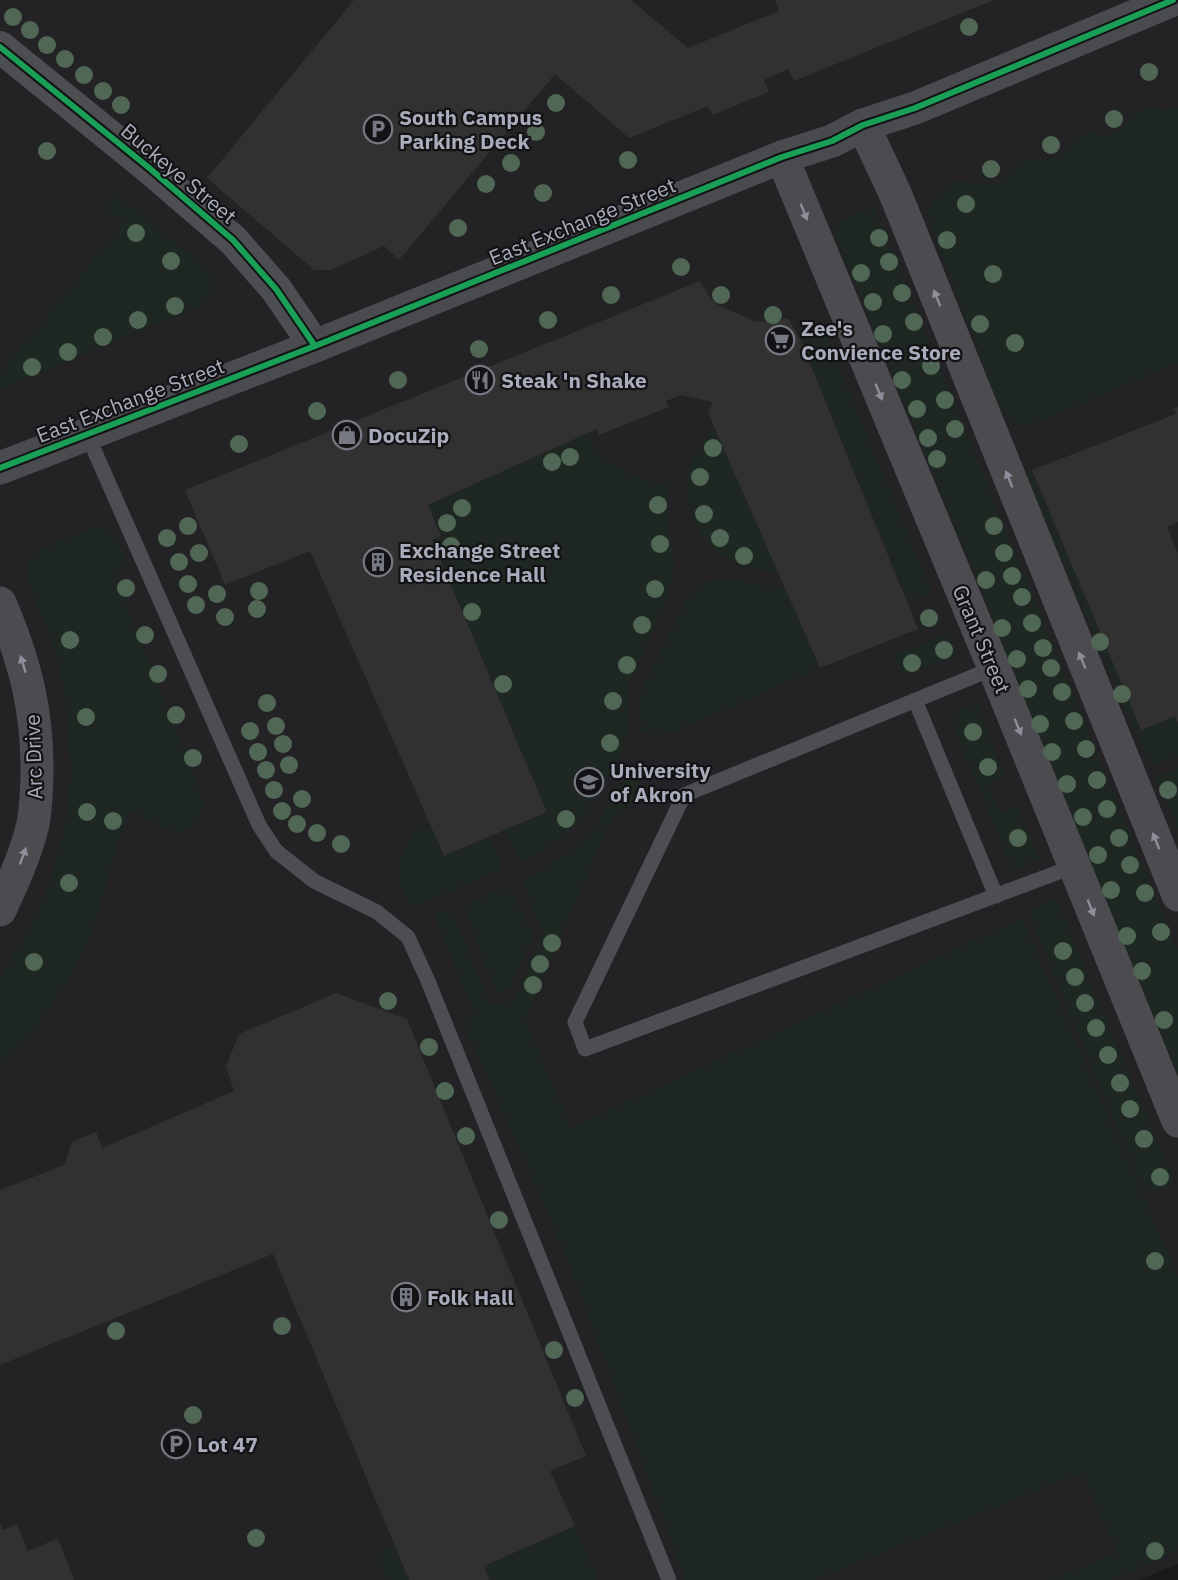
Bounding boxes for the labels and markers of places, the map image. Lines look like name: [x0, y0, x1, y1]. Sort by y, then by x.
place label: South Campus Parking Deck: [399, 103, 542, 155]
parking icon: South Campus Parking Deck: [362, 113, 394, 145]
place label: Zee's Convience Store: [801, 314, 961, 366]
supermarket icon: Zee's Convience Store: [764, 324, 796, 356]
restaurant icon: Steak 'n Shake: [464, 364, 496, 396]
place label: Steak 'n Shake: [501, 366, 647, 394]
shop icon: DocuZip: [331, 419, 363, 451]
place label: DocuZip: [368, 421, 449, 449]
place label: Exchange Street Residence Hall: [399, 536, 560, 588]
building icon: Exchange Street Residence Hall: [362, 546, 394, 578]
place label: University of Akron: [610, 756, 711, 808]
school or university icon: University of Akron: [573, 766, 605, 798]
building icon: Folk Hall: [390, 1281, 422, 1313]
place label: Folk Hall: [427, 1283, 514, 1311]
parking icon: Lot 47: [160, 1428, 192, 1460]
place label: Lot 47: [197, 1430, 258, 1458]

